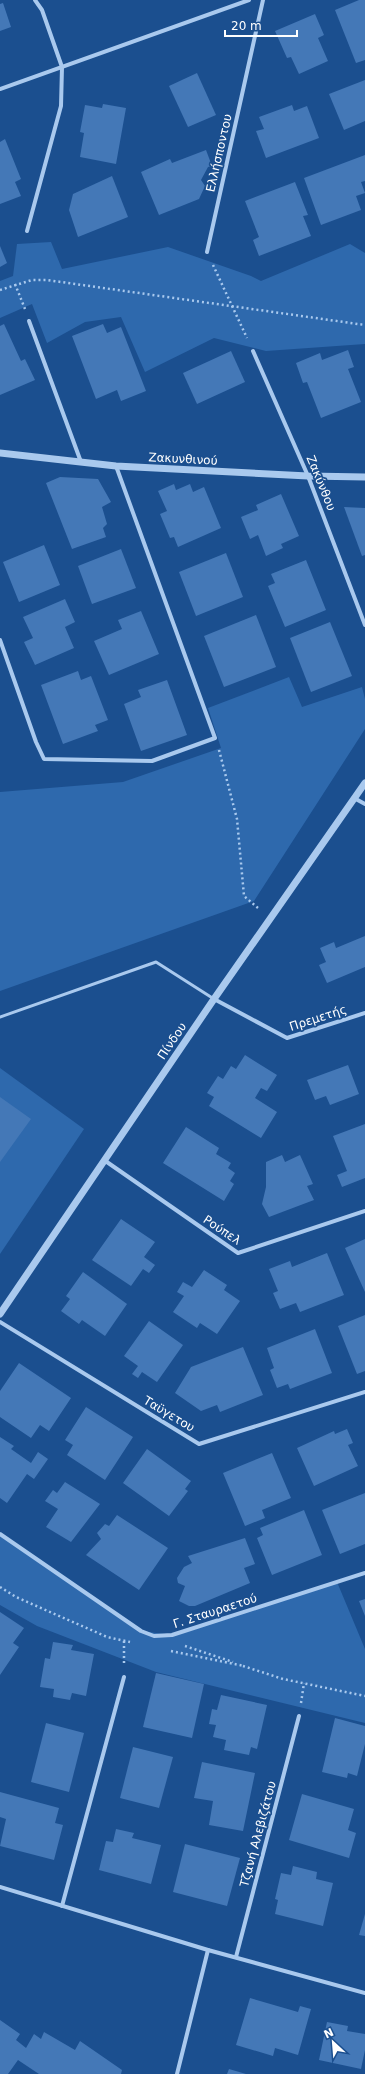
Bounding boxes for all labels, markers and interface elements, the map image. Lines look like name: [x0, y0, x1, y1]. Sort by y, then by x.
scale bar: [225, 12, 297, 38]
text: 20 m: [231, 19, 262, 33]
street label: Ελλήσποντου: [203, 113, 235, 193]
street label: Ζακυνθινού: [148, 450, 218, 468]
street label: Ζακύνθου: [304, 453, 338, 513]
street label: Πρεμετής: [288, 1002, 348, 1034]
street label: Πίνδου: [155, 1020, 189, 1062]
street label: Ρούπελ: [201, 1212, 243, 1248]
street label: Ταϋγετου: [140, 1393, 197, 1435]
street label: Γ. Σταυραετού: [171, 1591, 259, 1631]
street label: Τζανή Αλεβιζάτου: [237, 1779, 279, 1890]
north arrow: [313, 2022, 353, 2062]
text: N: [322, 2026, 336, 2041]

